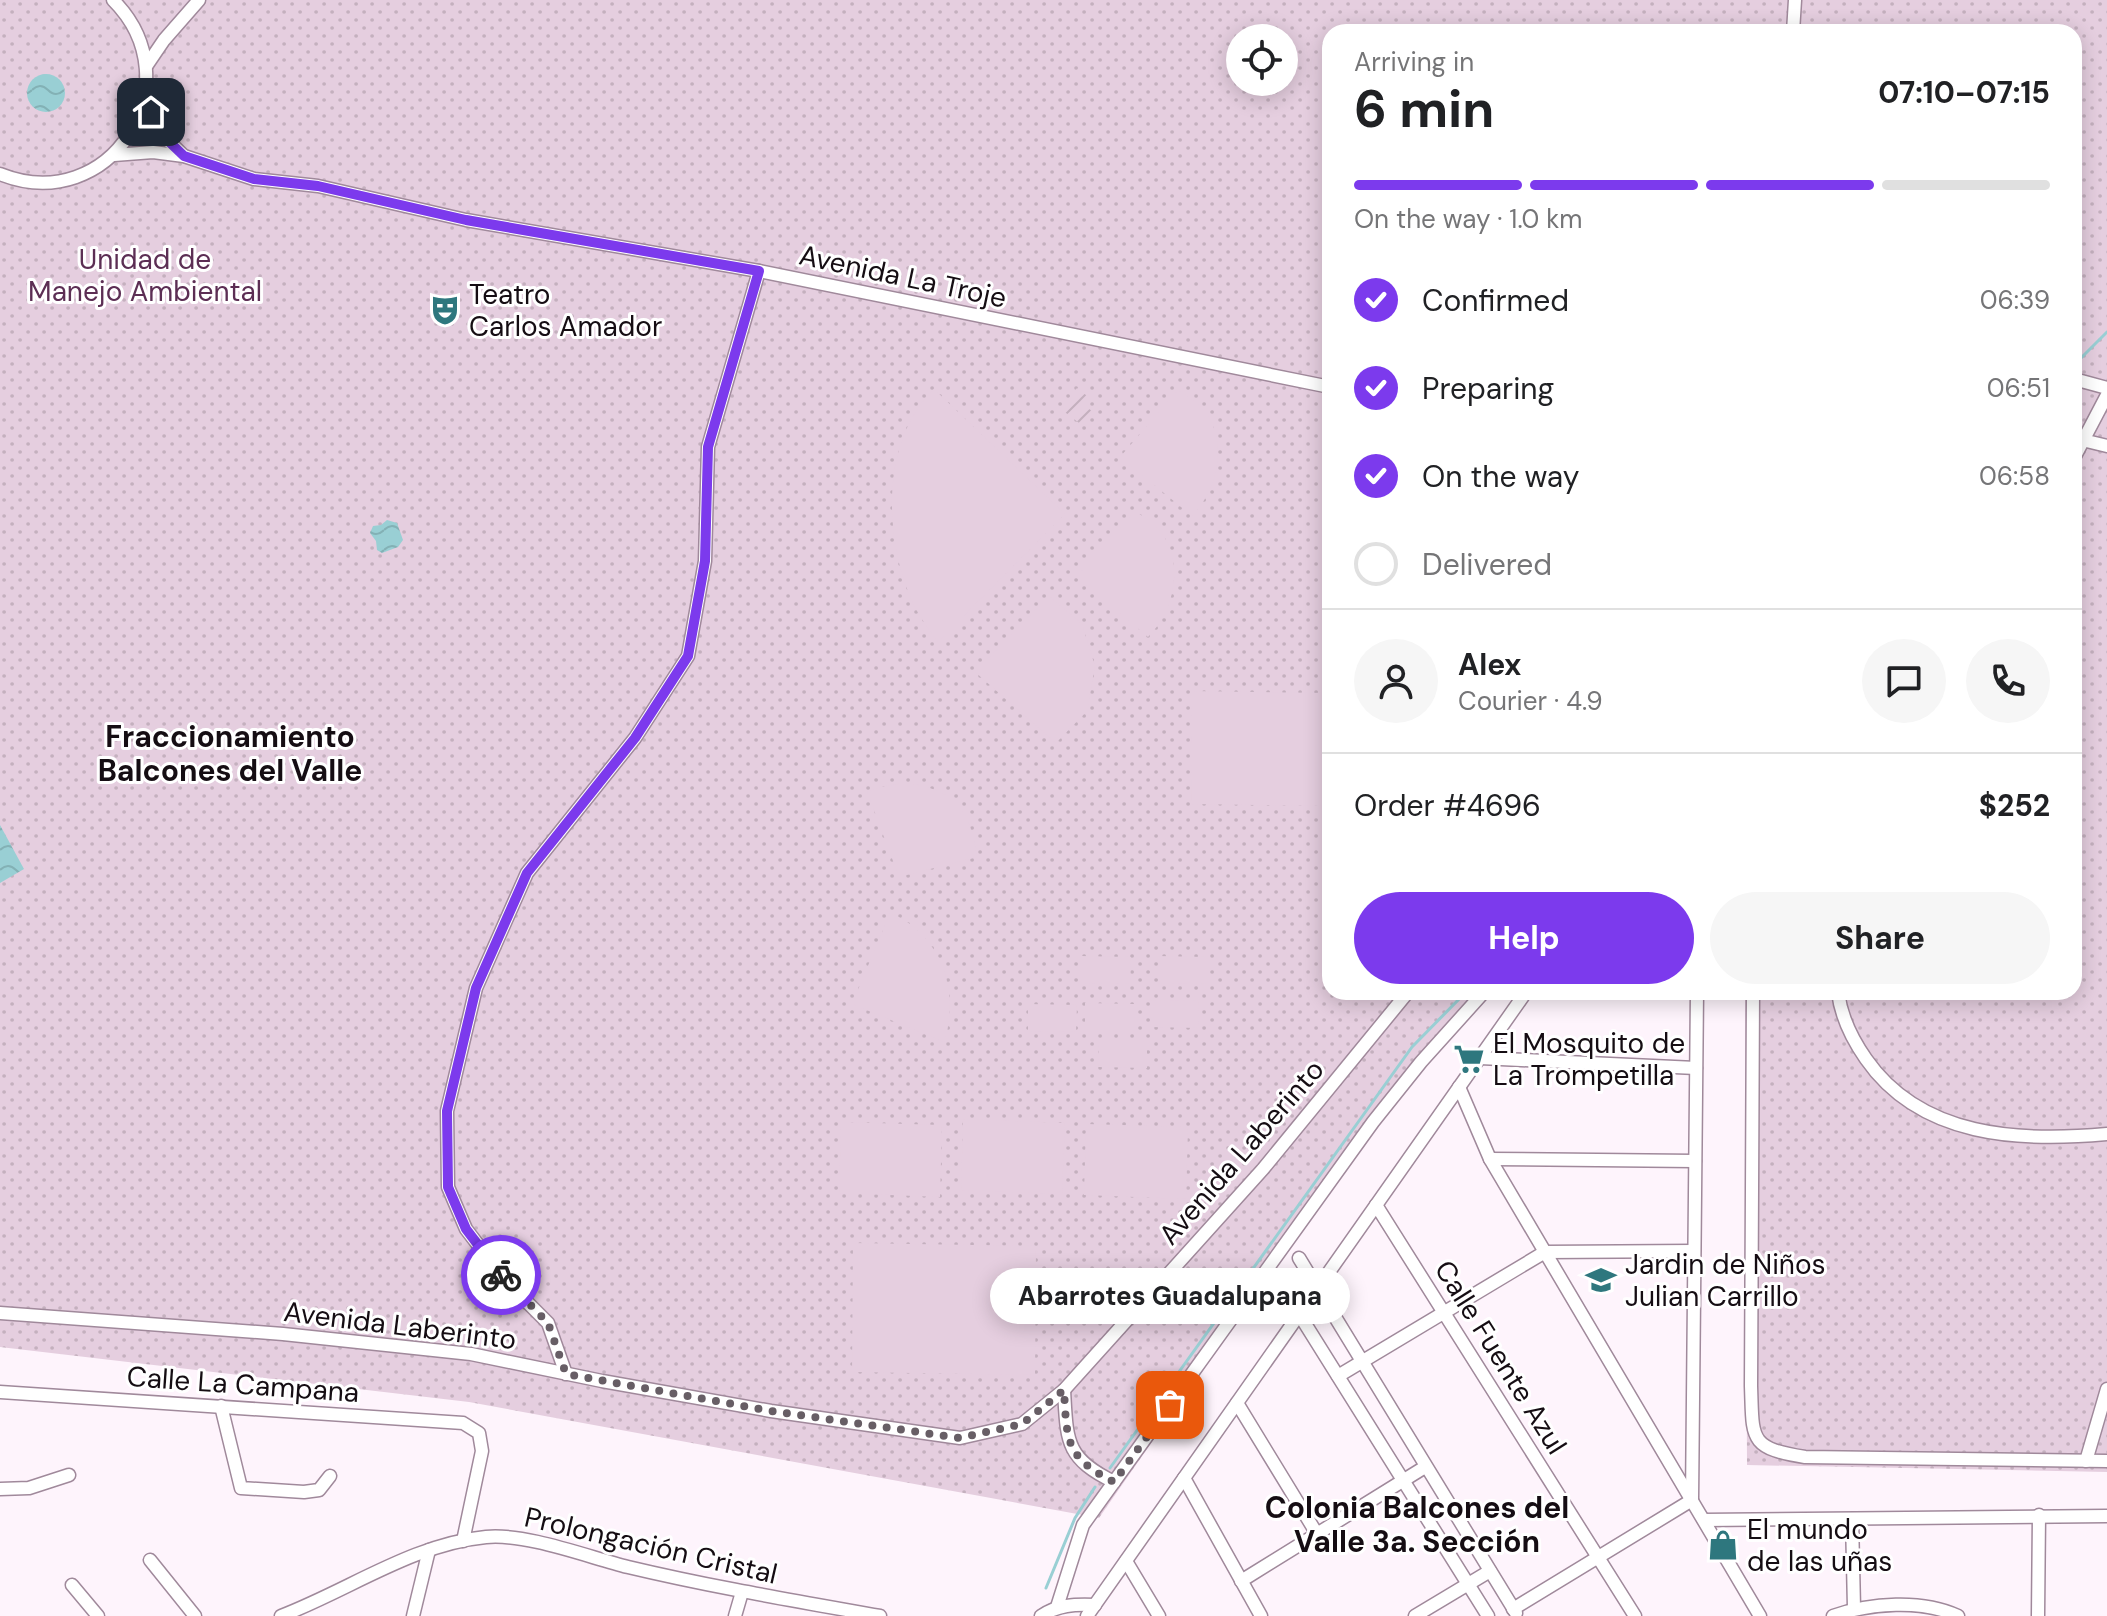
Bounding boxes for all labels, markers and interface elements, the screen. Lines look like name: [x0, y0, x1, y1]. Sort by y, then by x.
map controls: [1226, 24, 1298, 96]
button: locate: [1226, 24, 1298, 96]
text: Arriving in: [1354, 45, 1474, 79]
text: 07:10–07:15: [1878, 73, 2050, 112]
text: 6 min: [1354, 75, 1494, 143]
pin: [117, 78, 185, 146]
icon: home: [129, 90, 173, 134]
text: On the way · 1.0 km: [1354, 202, 1583, 236]
street label: Avenida La Troje: [796, 236, 1010, 317]
park label: Unidad de Manejo Ambiental: [28, 241, 262, 310]
place label: Teatro Carlos Amador: [469, 276, 662, 345]
icon: check: [1354, 278, 1398, 322]
text: Confirmed: [1422, 281, 1569, 320]
text: 06:39: [1980, 283, 2050, 317]
theatre icon: Teatro Carlos Amador: [428, 293, 462, 327]
icon: check: [1354, 366, 1398, 410]
text: Preparing: [1422, 369, 1554, 408]
text: 06:51: [1987, 371, 2050, 405]
icon: check: [1354, 454, 1398, 498]
text: On the way: [1422, 457, 1579, 496]
text: 06:58: [1979, 459, 2050, 493]
text: Delivered: [1422, 545, 1552, 584]
button: person: [1354, 639, 1438, 723]
button: chat: [1862, 639, 1946, 723]
button: phone: [1966, 639, 2050, 723]
text: Alex: [1458, 645, 1521, 684]
text: Courier · 4.9: [1458, 684, 1603, 718]
district label: Fraccionamiento Balcones del Valle: [98, 717, 362, 790]
text: Order #4696: [1354, 786, 1541, 825]
text: $252: [1979, 786, 2050, 825]
button: Help: [1354, 892, 1694, 984]
button: Share: [1710, 892, 2050, 984]
place label: El Mosquito de La Trompetilla: [1493, 1025, 1685, 1094]
supermarket icon: El Mosquito de La Trompetilla: [1452, 1042, 1486, 1076]
street label: Avenida Laberinto: [1151, 1052, 1332, 1253]
courier: [461, 1235, 541, 1315]
place label: Jardin de Niños Julian Carrillo: [1625, 1246, 1826, 1315]
icon: bike: [479, 1253, 523, 1297]
street label: Calle Fuente Azul: [1426, 1253, 1575, 1461]
school or university icon: Jardin de Niños Julian Carrillo: [1584, 1263, 1618, 1297]
callout: Abarrotes Guadalupana: [990, 1269, 1350, 1325]
text: Abarrotes Guadalupana: [1018, 1279, 1322, 1313]
street label: Avenida Laberinto: [282, 1293, 518, 1358]
street label: Calle La Campana: [126, 1358, 360, 1411]
pin: [1136, 1371, 1204, 1439]
icon: bag: [1148, 1383, 1192, 1427]
district label: Colonia Balcones del Valle 3a. Sección: [1265, 1488, 1569, 1561]
street label: Prolongación Cristal: [521, 1498, 781, 1593]
place label: El mundo de las uñas: [1747, 1511, 1892, 1580]
shop icon: El mundo de las uñas: [1706, 1528, 1740, 1562]

